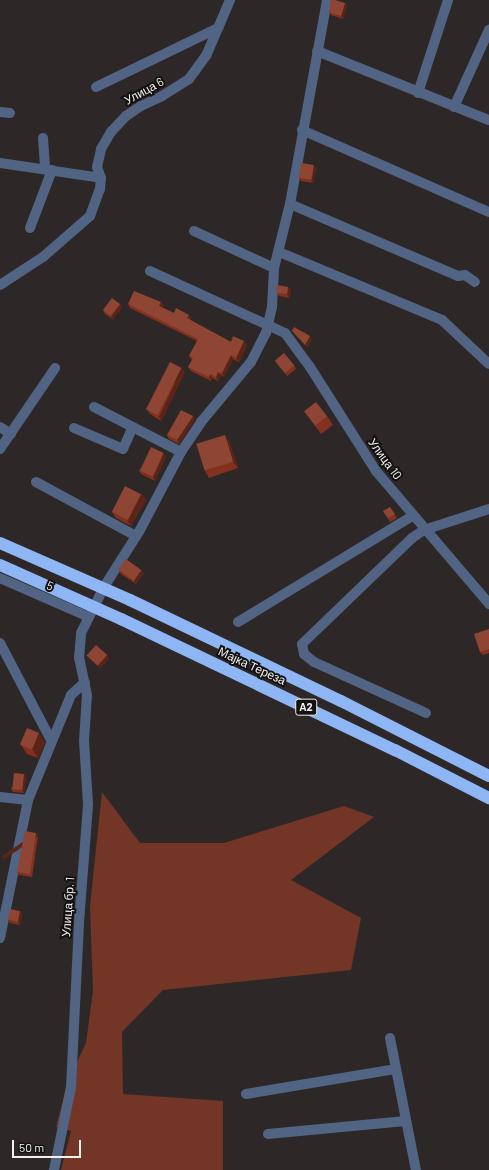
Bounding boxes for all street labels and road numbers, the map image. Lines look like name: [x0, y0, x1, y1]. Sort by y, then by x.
street label: Улица 6: [122, 74, 166, 108]
street label: Улица 10: [365, 436, 405, 482]
street label: 5: [44, 578, 56, 594]
street label: Мајка Тереза: [216, 644, 288, 688]
road number: A2: [295, 698, 317, 716]
street label: Улица бр. 1: [59, 877, 77, 937]

